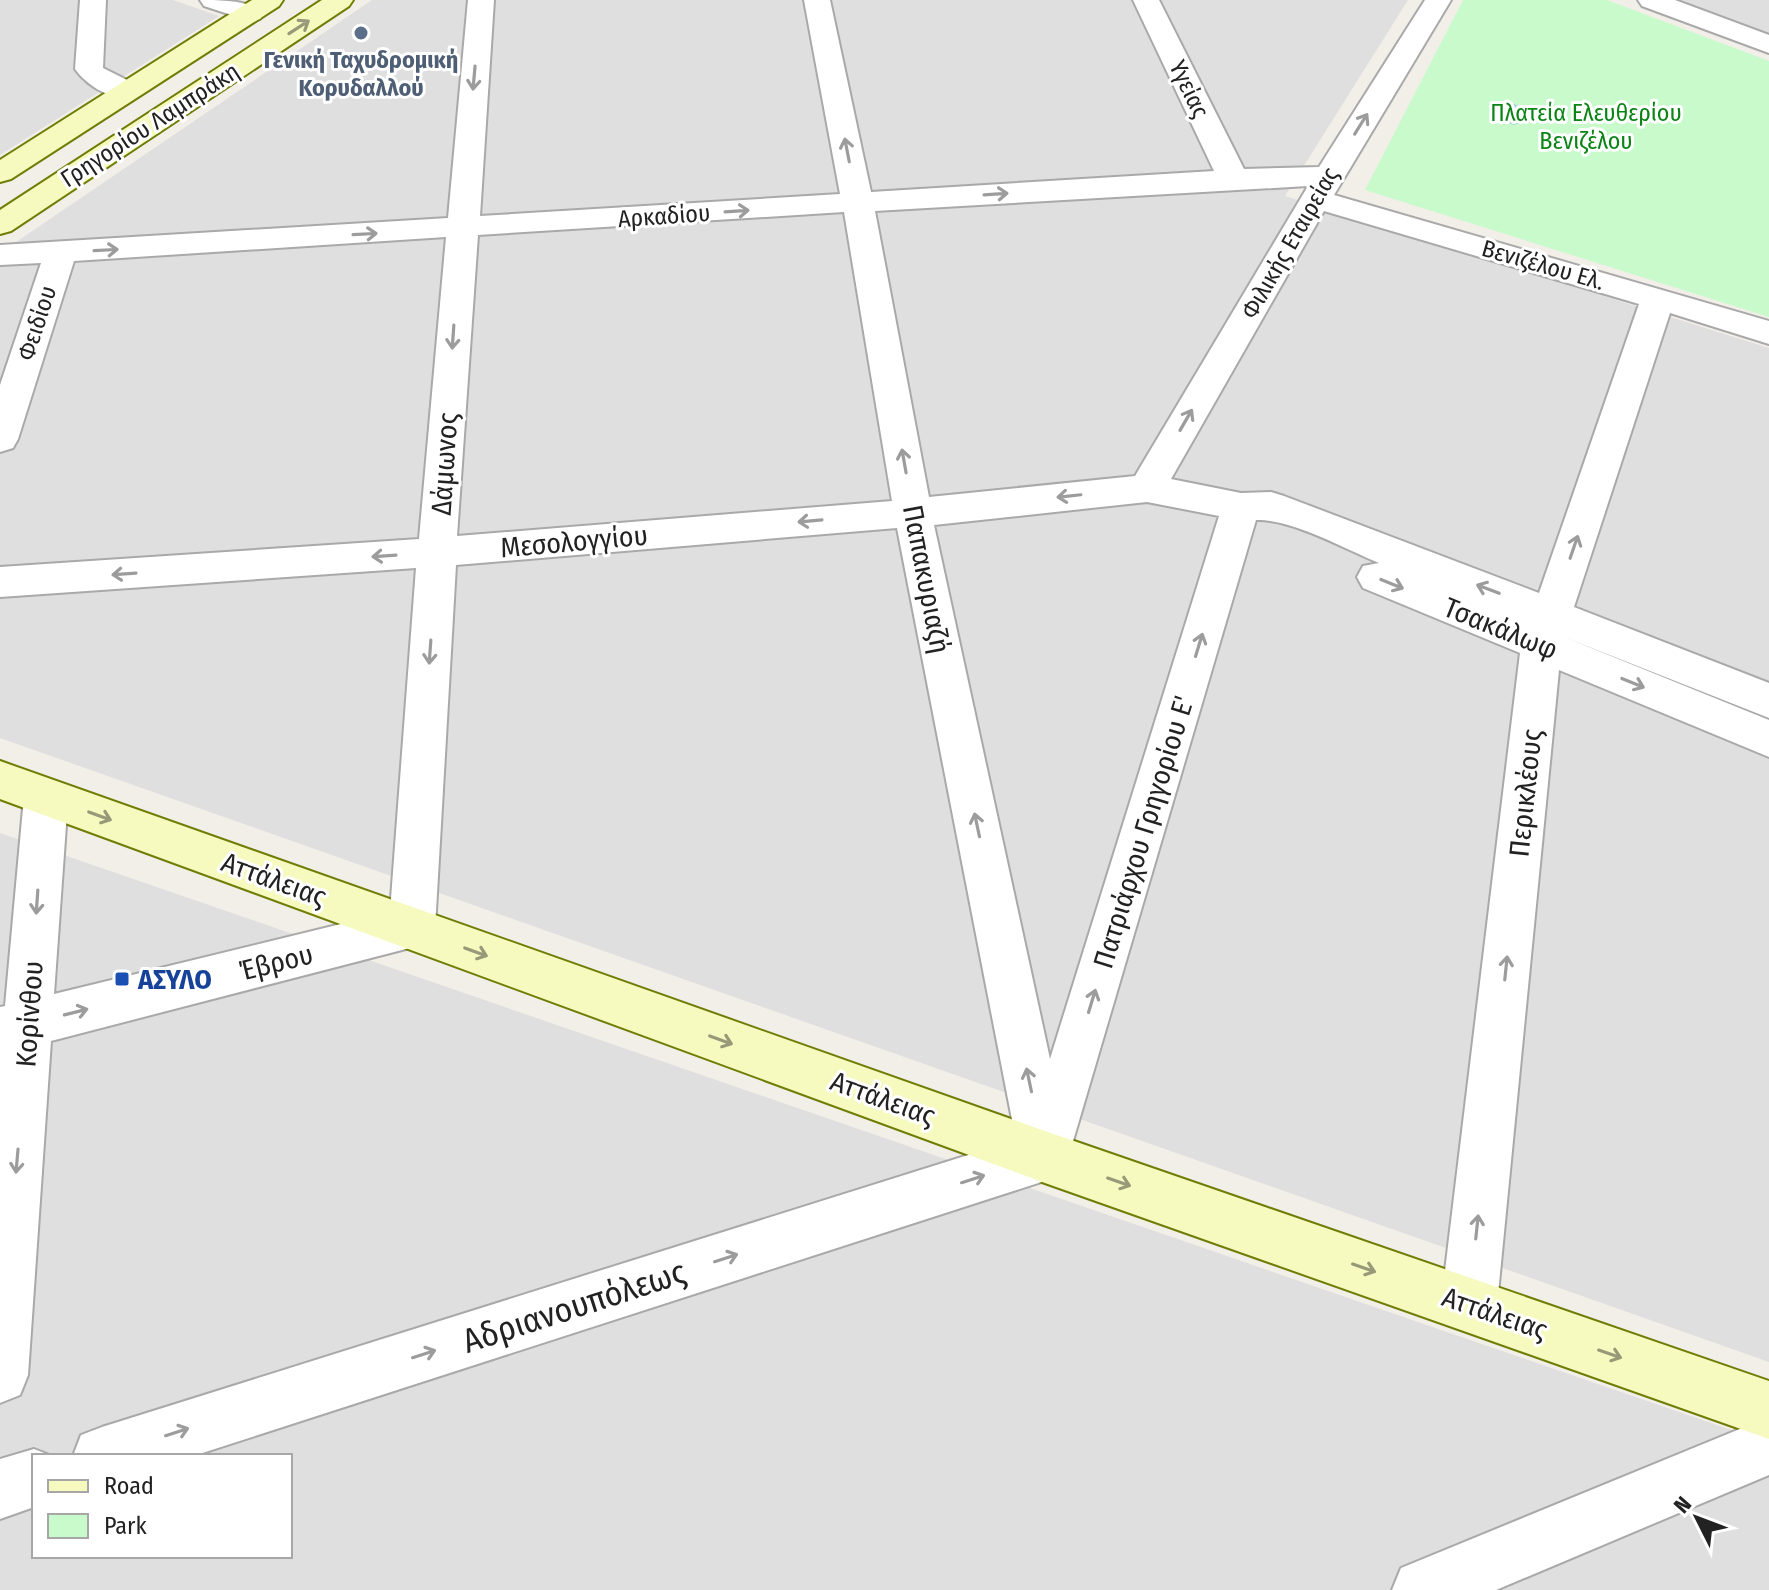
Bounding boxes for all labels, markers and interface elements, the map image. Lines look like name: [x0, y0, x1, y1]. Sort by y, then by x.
one-way arrow: [287, 19, 309, 35]
marker: Γενική Ταχυδρομική Κορυδαλλού: [352, 24, 370, 42]
place label: Γενική Ταχυδρομική Κορυδαλλού: [264, 46, 458, 102]
street label: Υγείας: [1163, 56, 1215, 122]
street label: Γρηγορίου Λαμπράκη: [56, 57, 244, 193]
one-way arrow: [466, 64, 481, 91]
park label: Πλατεία Ελευθερίου Βενιζέλου: [1490, 99, 1682, 155]
one-way arrow: [1353, 113, 1369, 136]
one-way arrow: [839, 138, 854, 163]
street label: Φιλικής Εταιρείας: [1235, 162, 1345, 324]
one-way arrow: [982, 187, 1009, 202]
street label: Αρκαδίου: [617, 199, 711, 233]
one-way arrow: [723, 203, 750, 218]
one-way arrow: [351, 226, 378, 241]
street label: Βενιζέλου Ελ.: [1478, 234, 1608, 296]
one-way arrow: [92, 242, 119, 257]
street label: Φειδίου: [12, 282, 62, 364]
one-way arrow: [445, 323, 460, 350]
one-way arrow: [1178, 409, 1194, 432]
street label: Δάμωνος: [424, 411, 465, 517]
one-way arrow: [895, 449, 910, 474]
one-way arrow: [1056, 489, 1083, 504]
street label: Παπακυριαζή: [896, 502, 957, 656]
one-way arrow: [798, 514, 824, 529]
street label: Μεσολογγίου: [499, 519, 649, 564]
one-way arrow: [1567, 535, 1582, 560]
one-way arrow: [371, 549, 398, 564]
one-way arrow: [112, 567, 138, 582]
one-way arrow: [1380, 577, 1404, 592]
one-way arrow: [1477, 581, 1501, 595]
street label: Τσακάλωφ: [1439, 591, 1563, 666]
one-way arrow: [1193, 633, 1208, 658]
one-way arrow: [422, 638, 437, 665]
one-way arrow: [1620, 676, 1645, 691]
street label: Πατριάρχου Γρηγορίου Ε': [1086, 692, 1201, 972]
street label: Περικλέους: [1502, 727, 1549, 859]
one-way arrow: [87, 810, 112, 824]
one-way arrow: [969, 813, 984, 839]
street label: Αττάλειας: [217, 845, 331, 914]
one-way arrow: [29, 888, 44, 915]
street label: Έβρου: [236, 937, 316, 988]
one-way arrow: [463, 945, 488, 960]
one-way arrow: [1498, 955, 1513, 982]
street label: Κορίνθου: [9, 960, 50, 1068]
place label: ΑΣΥΛΟ: [137, 963, 212, 996]
marker: ΑΣΥΛΟ: [113, 970, 131, 988]
one-way arrow: [1085, 989, 1100, 1015]
one-way arrow: [62, 1004, 88, 1019]
one-way arrow: [708, 1033, 733, 1048]
street label: Αττάλειας: [826, 1064, 940, 1133]
one-way arrow: [1021, 1068, 1036, 1093]
one-way arrow: [9, 1148, 24, 1174]
one-way arrow: [960, 1171, 986, 1186]
one-way arrow: [1106, 1176, 1131, 1191]
one-way arrow: [1470, 1214, 1485, 1241]
one-way arrow: [712, 1250, 738, 1265]
street label: Αδριανουπόλεως: [457, 1251, 691, 1362]
one-way arrow: [1351, 1261, 1376, 1276]
street label: Αττάλειας: [1438, 1280, 1552, 1347]
one-way arrow: [412, 1345, 437, 1360]
one-way arrow: [1597, 1347, 1622, 1362]
one-way arrow: [164, 1424, 189, 1439]
legend: [32, 1454, 292, 1558]
text: Road: [104, 1472, 154, 1500]
north arrow: [1657, 1478, 1737, 1558]
text: N: [1668, 1491, 1697, 1519]
text: Park: [104, 1512, 147, 1540]

